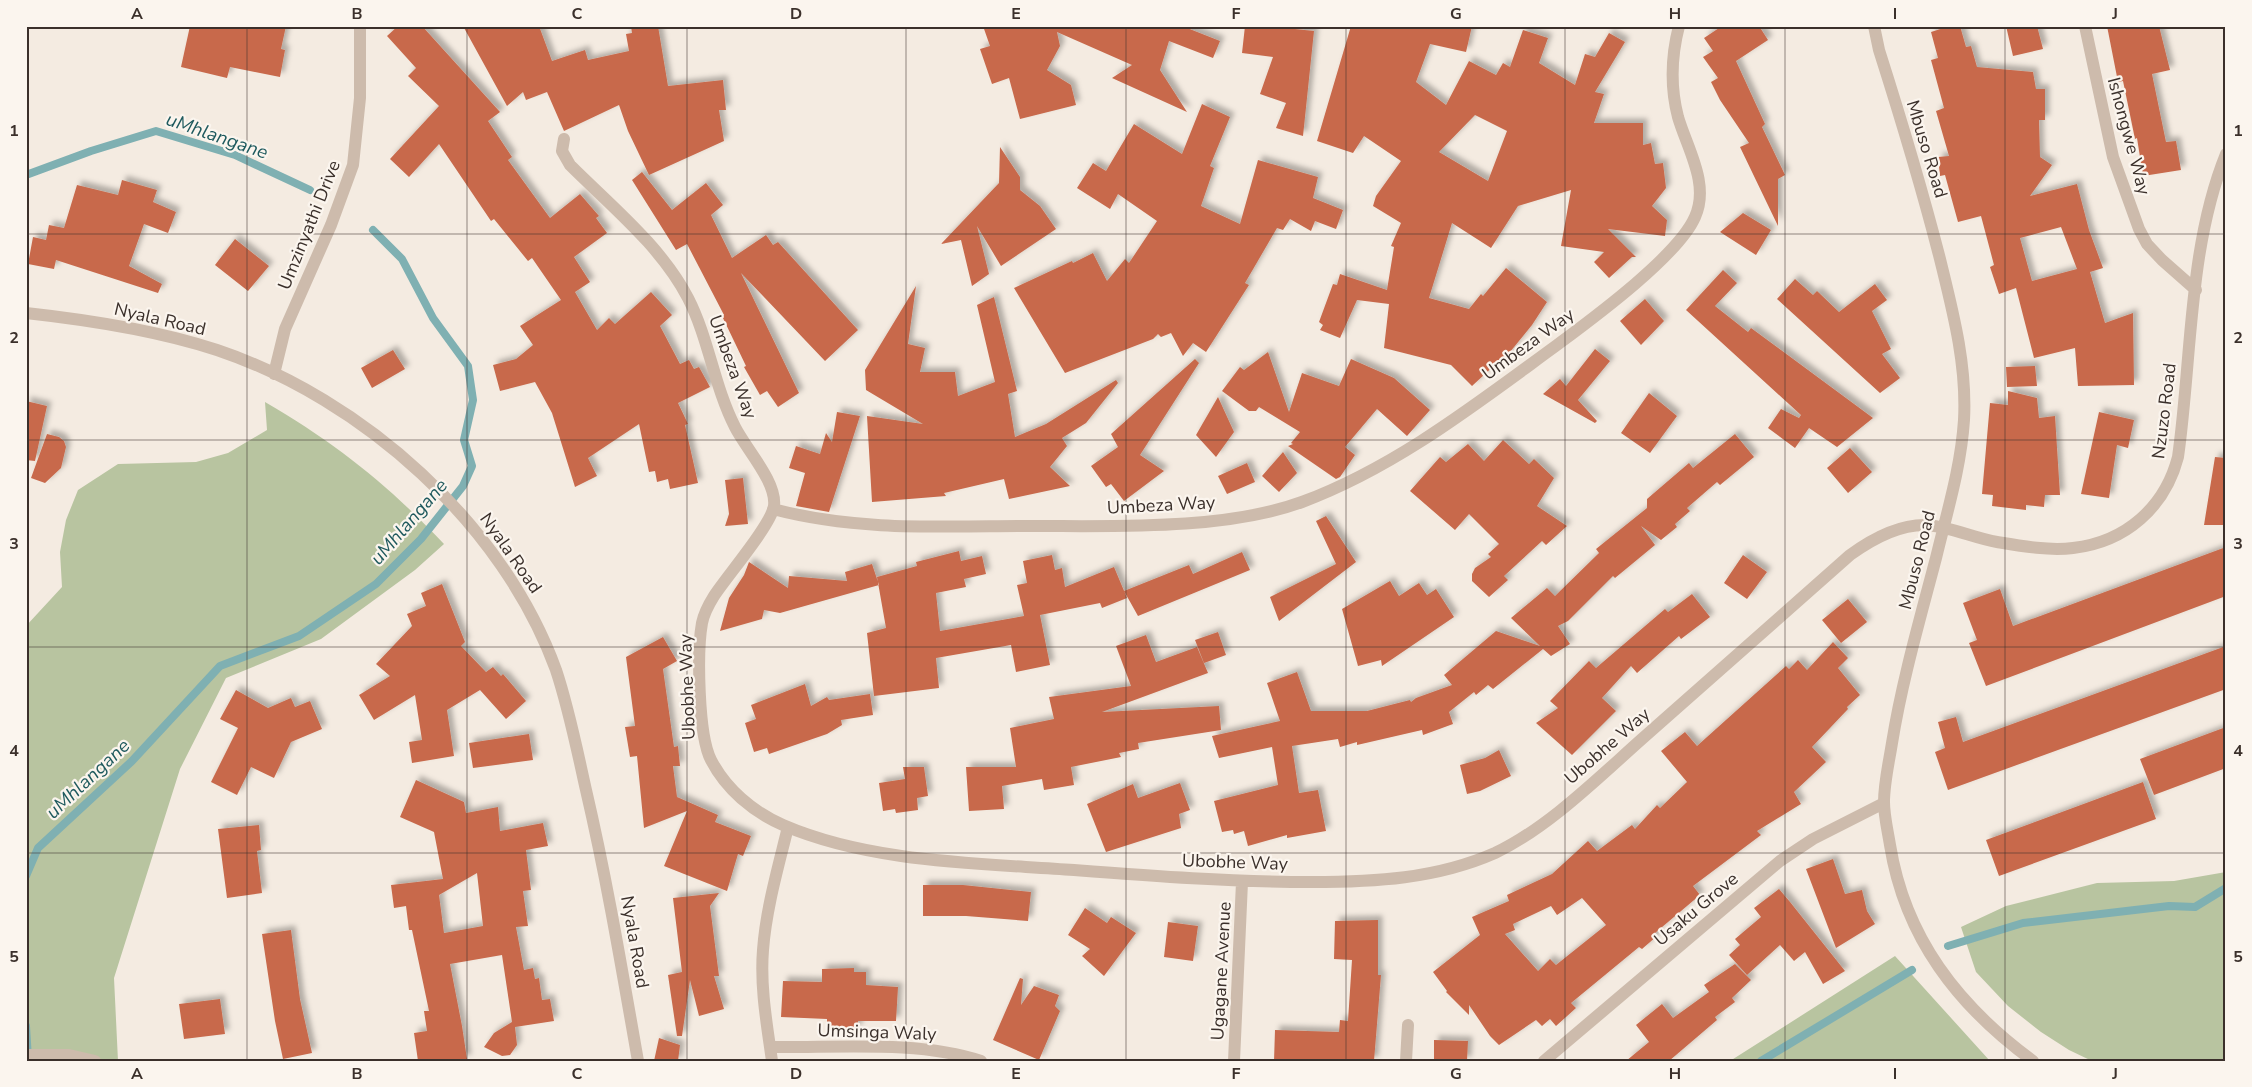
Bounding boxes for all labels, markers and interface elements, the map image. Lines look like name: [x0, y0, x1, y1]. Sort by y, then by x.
text: A: [131, 3, 143, 25]
text: B: [351, 3, 363, 25]
text: C: [572, 3, 583, 25]
text: D: [790, 3, 802, 25]
text: E: [1011, 3, 1021, 25]
text: F: [1232, 3, 1241, 25]
text: G: [1450, 3, 1462, 25]
text: H: [1669, 3, 1681, 25]
text: I: [1893, 3, 1897, 25]
text: J: [2111, 3, 2118, 25]
street label: Ishongwe Way: [2102, 74, 2156, 198]
street label: Mbuso Road: [1901, 97, 1953, 201]
water label: uMhlangane: [163, 106, 271, 166]
text: 1: [9, 120, 19, 142]
text: 1: [2233, 120, 2243, 142]
street label: Umzinyathi Drive: [272, 157, 346, 293]
street label: Nyala Road: [112, 297, 208, 341]
street label: Umbeza Way: [1477, 302, 1580, 386]
street label: Umbeza Way: [703, 312, 763, 423]
text: 2: [9, 327, 19, 349]
text: 2: [2233, 327, 2243, 349]
street label: Nzuzo Road: [2146, 362, 2182, 460]
water label: uMhlangane: [364, 473, 454, 571]
street label: Umbeza Way: [1106, 490, 1217, 520]
street label: Nyala Road: [474, 508, 548, 598]
street label: Mbuso Road: [1893, 508, 1941, 612]
text: 3: [9, 533, 19, 555]
text: 3: [2233, 533, 2243, 555]
street label: Ubobhe Way: [673, 633, 701, 740]
street label: Ubobhe Way: [1559, 702, 1655, 790]
water label: uMhlangane: [40, 733, 136, 825]
text: 4: [9, 740, 19, 762]
text: 4: [2233, 740, 2243, 762]
street label: Ubobhe Way: [1182, 848, 1289, 876]
street label: Usaku Grove: [1649, 867, 1743, 951]
street label: Nyala Road: [615, 894, 655, 990]
street label: Ugagane Avenue: [1205, 901, 1237, 1041]
text: 5: [9, 946, 19, 968]
text: 5: [2233, 946, 2243, 968]
street label: Umsinga Waly: [817, 1018, 938, 1046]
text: A: [131, 1063, 143, 1085]
text: B: [351, 1063, 363, 1085]
text: C: [572, 1063, 583, 1085]
text: D: [790, 1063, 802, 1085]
text: E: [1011, 1063, 1021, 1085]
text: F: [1232, 1063, 1241, 1085]
text: G: [1450, 1063, 1462, 1085]
text: H: [1669, 1063, 1681, 1085]
text: I: [1893, 1063, 1897, 1085]
text: J: [2111, 1063, 2118, 1085]

